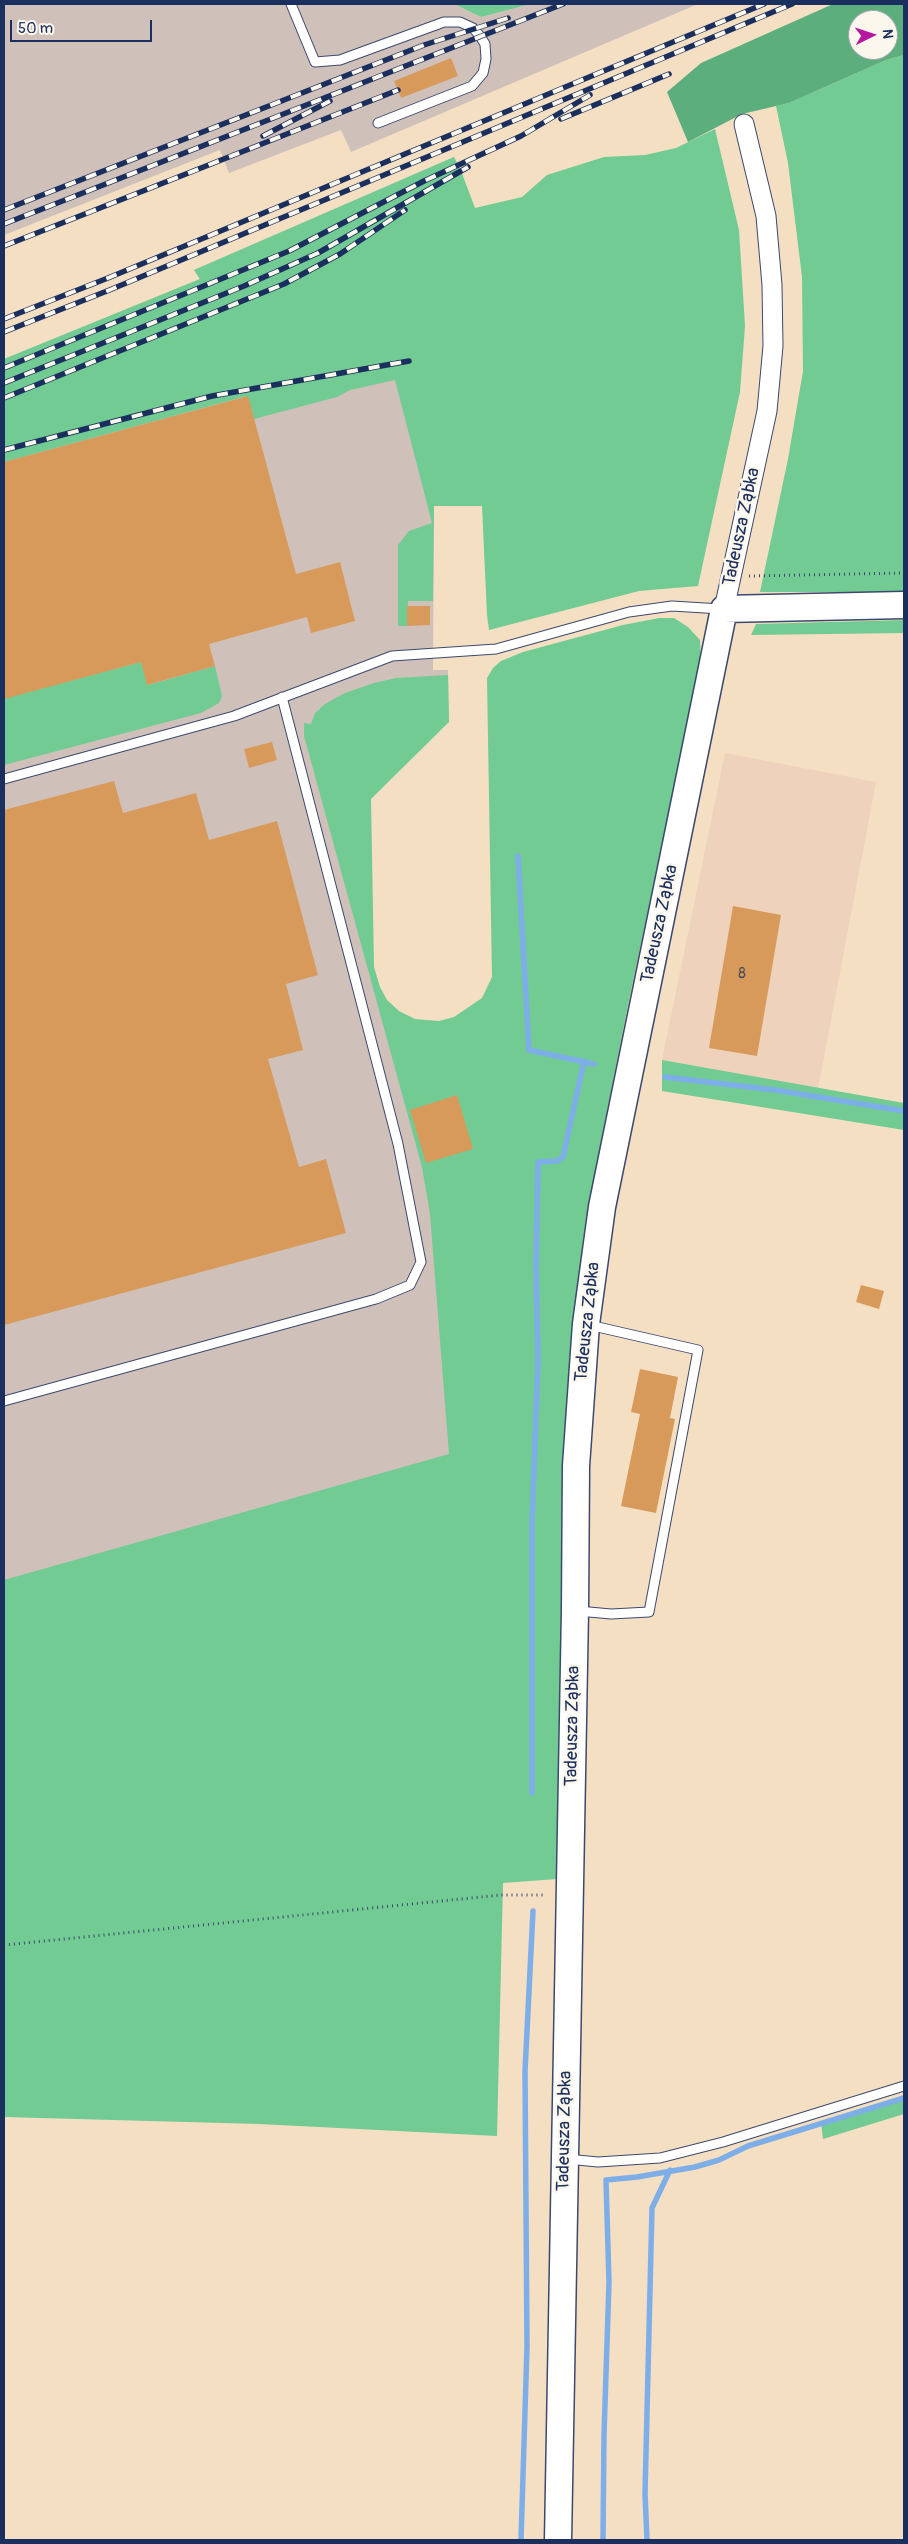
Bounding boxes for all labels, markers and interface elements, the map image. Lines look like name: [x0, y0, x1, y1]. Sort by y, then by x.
scale bar: [12, 10, 155, 42]
north arrow: [848, 10, 898, 60]
text: 50 m: [18, 19, 53, 38]
text: N: [879, 29, 896, 39]
street label: Tadeusza Ząbka: [719, 466, 765, 588]
street label: Tadeusza Ząbka: [637, 863, 683, 985]
house number: 8: [738, 965, 746, 983]
street label: Tadeusza Ząbka: [571, 1261, 605, 1383]
street label: Tadeusza Ząbka: [561, 1666, 585, 1786]
street label: Tadeusza Ząbka: [553, 2071, 577, 2191]

